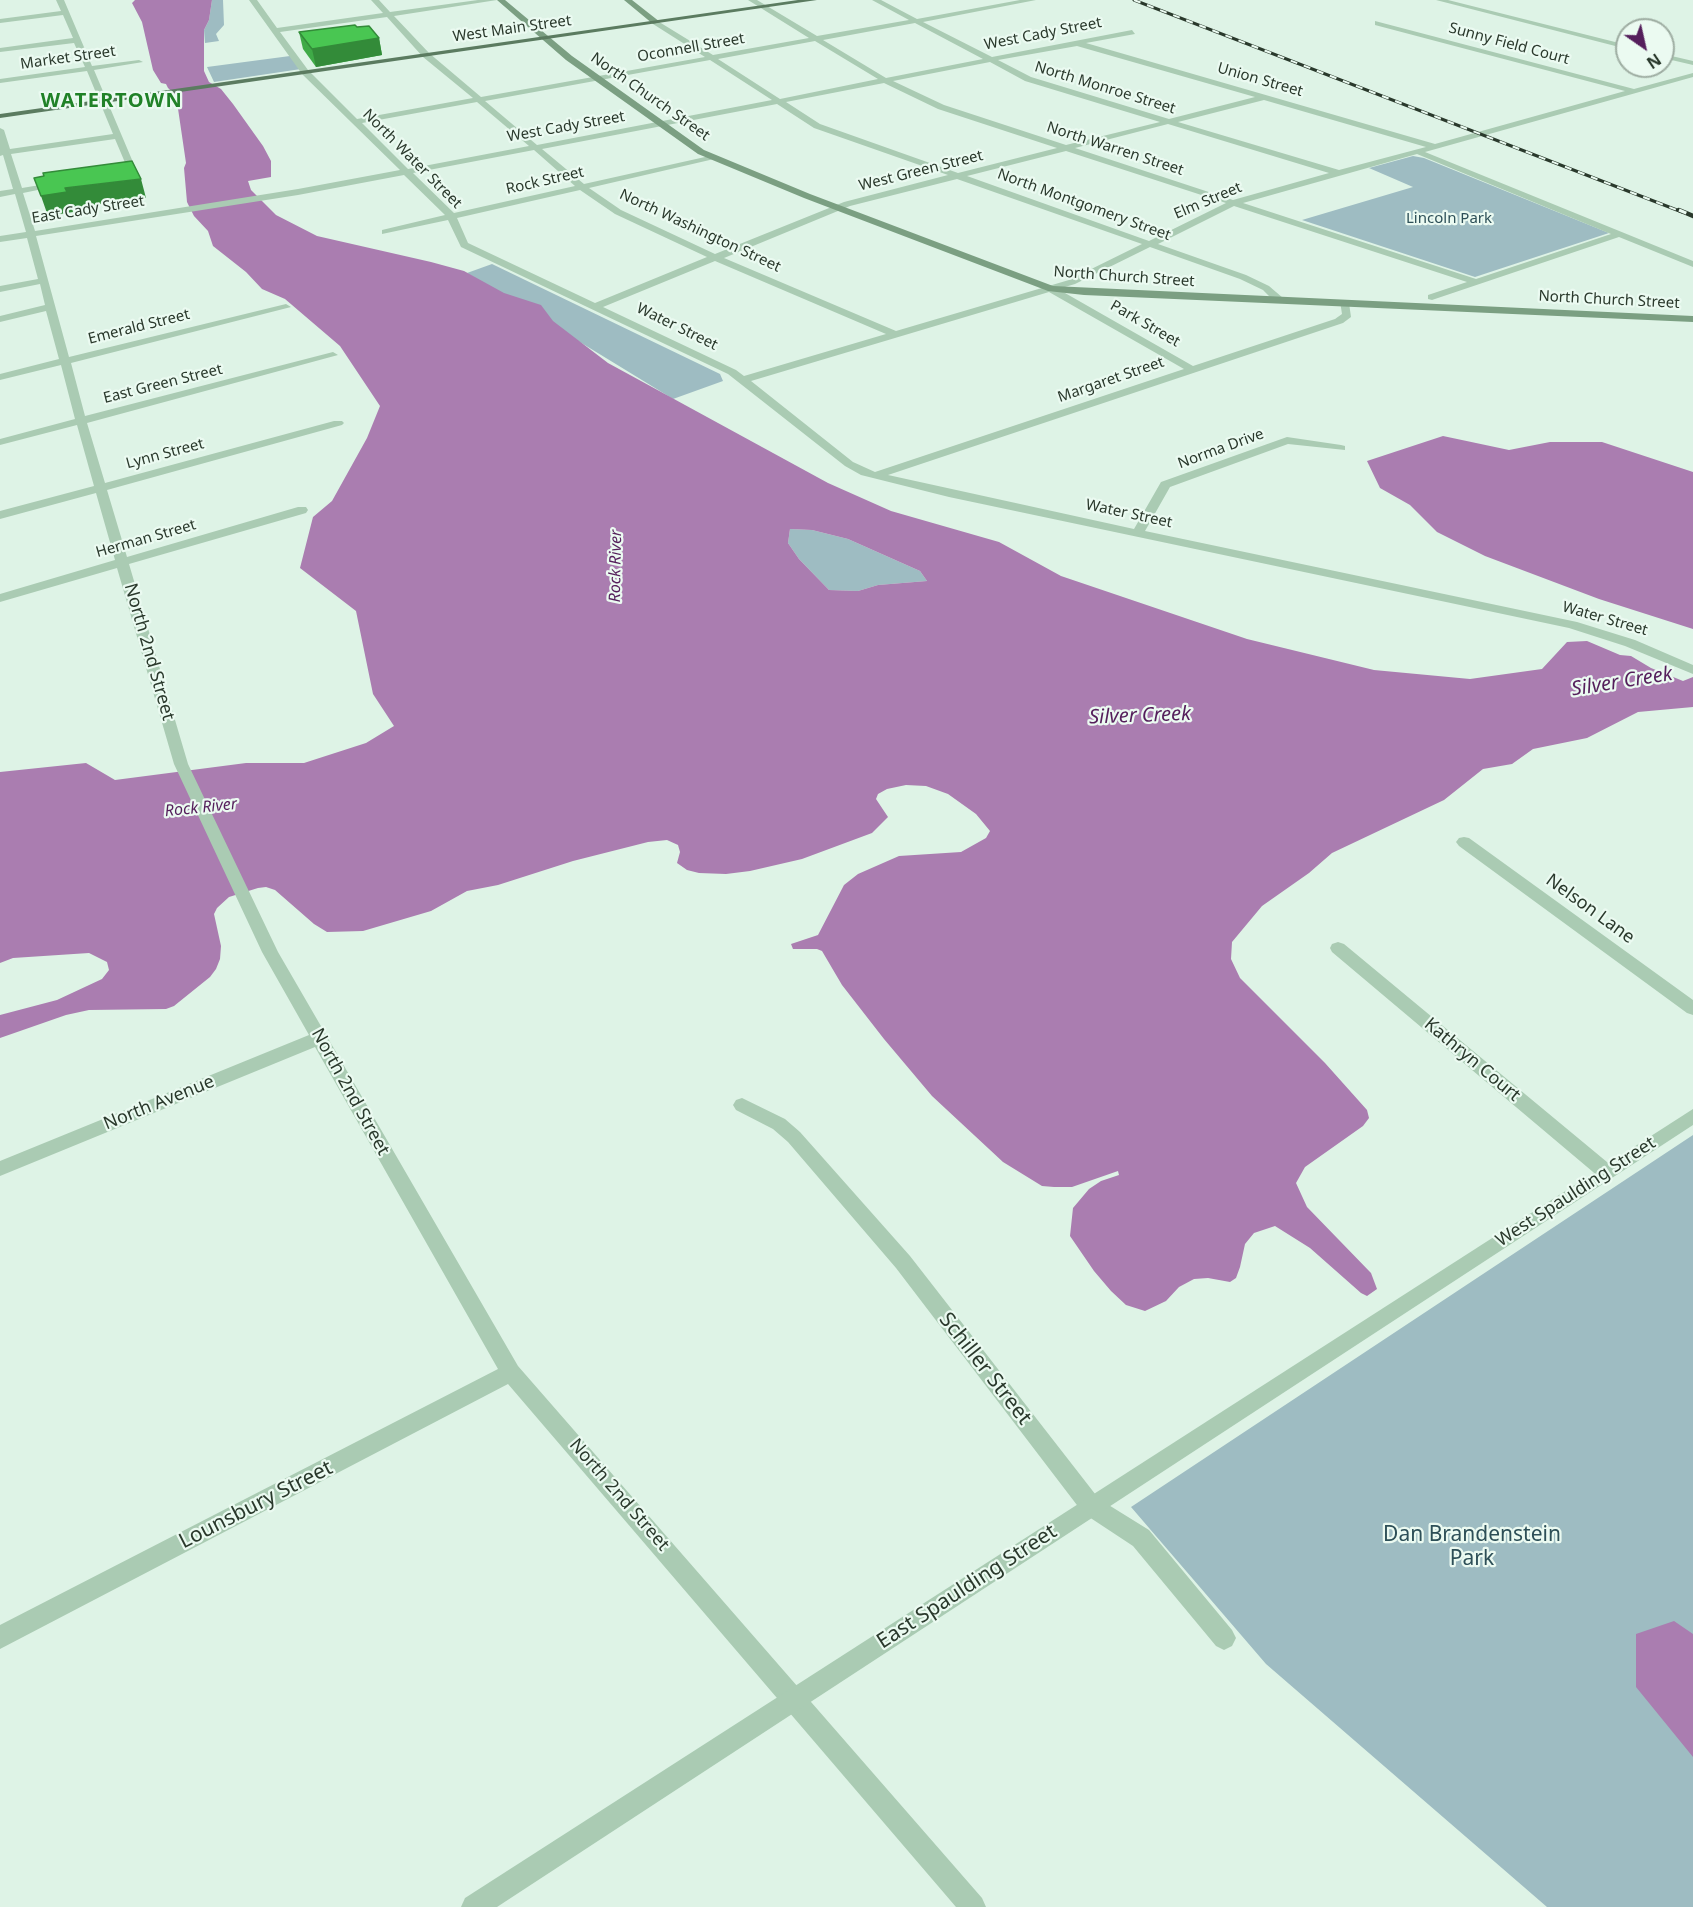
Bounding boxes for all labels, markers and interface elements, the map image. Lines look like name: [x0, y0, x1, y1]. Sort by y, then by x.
street label: West Main Street: [452, 12, 572, 46]
street label: West Cady Street: [983, 14, 1103, 54]
north arrow: [1615, 18, 1675, 78]
street label: Sunny Field Court: [1447, 19, 1571, 69]
street label: Oconnell Street: [636, 30, 746, 66]
street label: Market Street: [19, 42, 117, 74]
street label: North Church Street: [587, 49, 713, 145]
text: N: [1642, 49, 1665, 74]
street label: North Monroe Street: [1032, 58, 1178, 118]
street label: Union Street: [1215, 59, 1305, 101]
district label: WATERTOWN: [41, 89, 183, 113]
street label: North Water Street: [359, 106, 465, 212]
street label: West Cady Street: [506, 108, 626, 146]
street label: North Warren Street: [1044, 118, 1186, 180]
street label: West Green Street: [857, 147, 985, 195]
street label: Rock Street: [504, 163, 586, 199]
street label: North Montgomery Street: [995, 165, 1173, 245]
street label: Elm Street: [1171, 179, 1245, 223]
street label: North Washington Street: [617, 186, 783, 276]
street label: East Cady Street: [30, 192, 146, 228]
park label: Lincoln Park: [1406, 210, 1492, 228]
street label: North Church Street: [1053, 263, 1195, 291]
street label: North Church Street: [1538, 287, 1680, 313]
street label: Park Street: [1107, 297, 1183, 351]
street label: Water Street: [634, 300, 720, 354]
street label: Emerald Street: [86, 306, 192, 348]
street label: Margaret Street: [1055, 353, 1167, 407]
street label: East Green Street: [102, 361, 224, 407]
street label: Norma Drive: [1176, 425, 1266, 473]
street label: Lynn Street: [124, 435, 206, 473]
street label: Water Street: [1084, 496, 1174, 532]
street label: Herman Street: [94, 516, 198, 562]
water label: Rock River: [606, 530, 626, 602]
street label: North 2nd Street: [119, 581, 179, 723]
street label: Water Street: [1560, 598, 1650, 640]
water label: Silver Creek: [1570, 662, 1674, 702]
water label: Silver Creek: [1089, 702, 1191, 730]
water label: Rock River: [164, 795, 238, 821]
street label: Nelson Lane: [1541, 870, 1639, 948]
street label: Kathryn Court: [1420, 1014, 1524, 1106]
street label: North 2nd Street: [306, 1025, 394, 1159]
street label: North Avenue: [100, 1071, 218, 1135]
street label: West Spaulding Street: [1492, 1132, 1660, 1252]
street label: Schiller Street: [933, 1308, 1037, 1430]
street label: North 2nd Street: [564, 1434, 674, 1556]
street label: Lounsbury Street: [175, 1455, 337, 1555]
street label: East Spaulding Street: [872, 1519, 1062, 1655]
park label: Dan Brandenstein Park: [1383, 1522, 1561, 1572]

